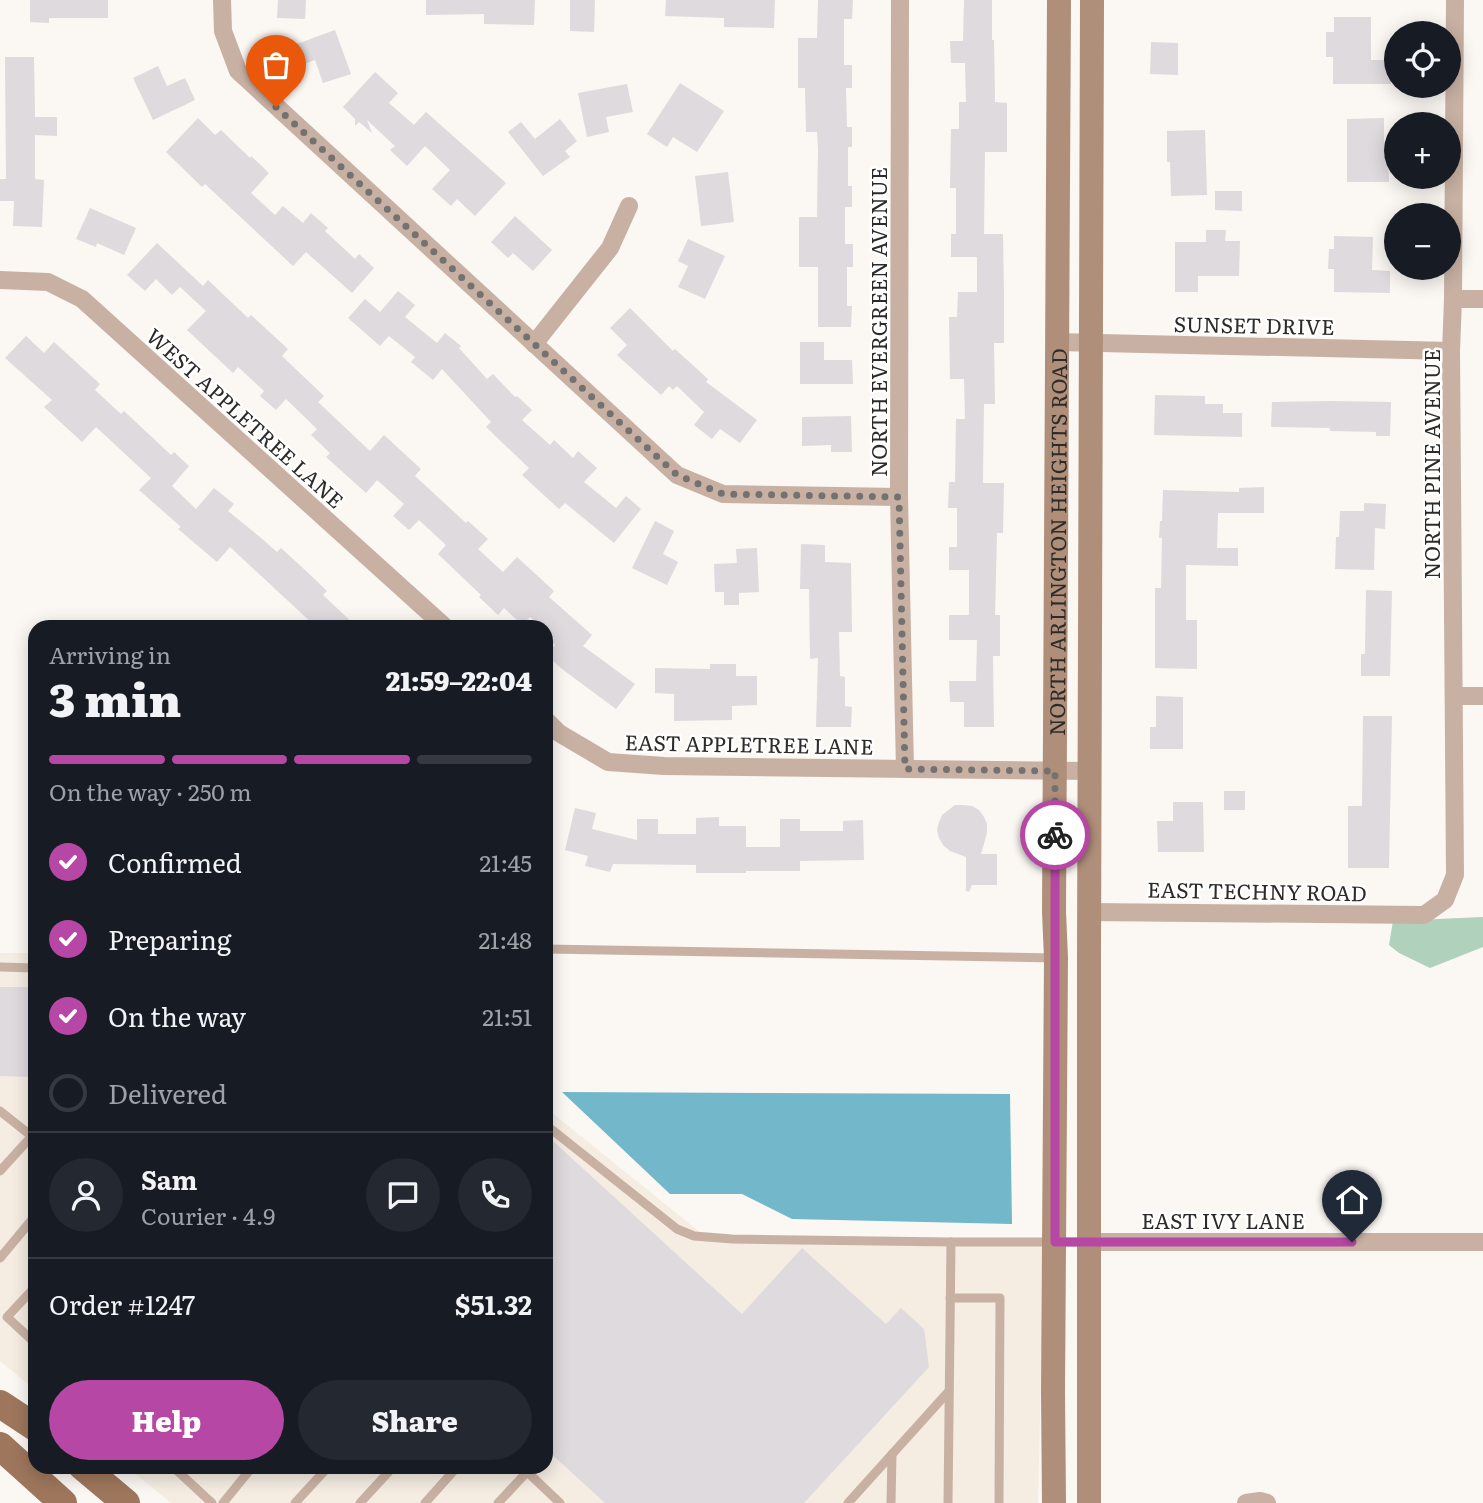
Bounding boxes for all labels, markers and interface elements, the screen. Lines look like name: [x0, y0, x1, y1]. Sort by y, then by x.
map controls: [1384, 21, 1461, 280]
button: locate: [1384, 21, 1461, 98]
pin: [246, 35, 306, 107]
icon: bag: [257, 46, 295, 84]
button: +: [1384, 112, 1461, 189]
street label: NORTH EVERGREEN AVENUE: [862, 167, 893, 477]
button: −: [1384, 203, 1461, 280]
street label: SUNSET DRIVE: [1173, 307, 1335, 341]
street label: WEST APPLETREE LANE: [140, 320, 352, 514]
street label: NORTH ARLINGTON HEIGHTS ROAD: [1039, 348, 1073, 736]
street label: NORTH PINE AVENUE: [1415, 349, 1446, 579]
text: Arriving in: [49, 637, 171, 671]
text: 21:59–22:04: [386, 660, 532, 699]
text: 3 min: [49, 663, 181, 731]
street label: EAST APPLETREE LANE: [624, 725, 874, 761]
text: On the way · 250 m: [49, 774, 252, 808]
courier: [1020, 800, 1090, 870]
icon: bike: [1036, 816, 1074, 854]
text: Confirmed: [108, 842, 242, 881]
icon: check: [49, 843, 87, 881]
text: 21:45: [479, 845, 532, 879]
street label: EAST TECHNY ROAD: [1147, 873, 1367, 907]
text: Preparing: [108, 919, 231, 958]
icon: check: [49, 920, 87, 958]
text: 21:48: [478, 922, 532, 956]
text: On the way: [108, 996, 246, 1035]
icon: check: [49, 997, 87, 1035]
text: 21:51: [482, 999, 532, 1033]
text: Delivered: [108, 1073, 227, 1112]
button: person: [49, 1158, 123, 1232]
button: chat: [366, 1158, 440, 1232]
button: phone: [458, 1158, 532, 1232]
text: Sam: [141, 1159, 197, 1198]
pin: [1322, 1170, 1382, 1242]
icon: home: [1333, 1181, 1371, 1219]
text: Courier · 4.9: [141, 1198, 275, 1232]
street label: EAST IVY LANE: [1141, 1204, 1305, 1235]
text: Order #1247: [49, 1284, 195, 1323]
text: $51.32: [455, 1284, 532, 1323]
button: Help: [49, 1380, 284, 1460]
button: Share: [298, 1380, 532, 1460]

